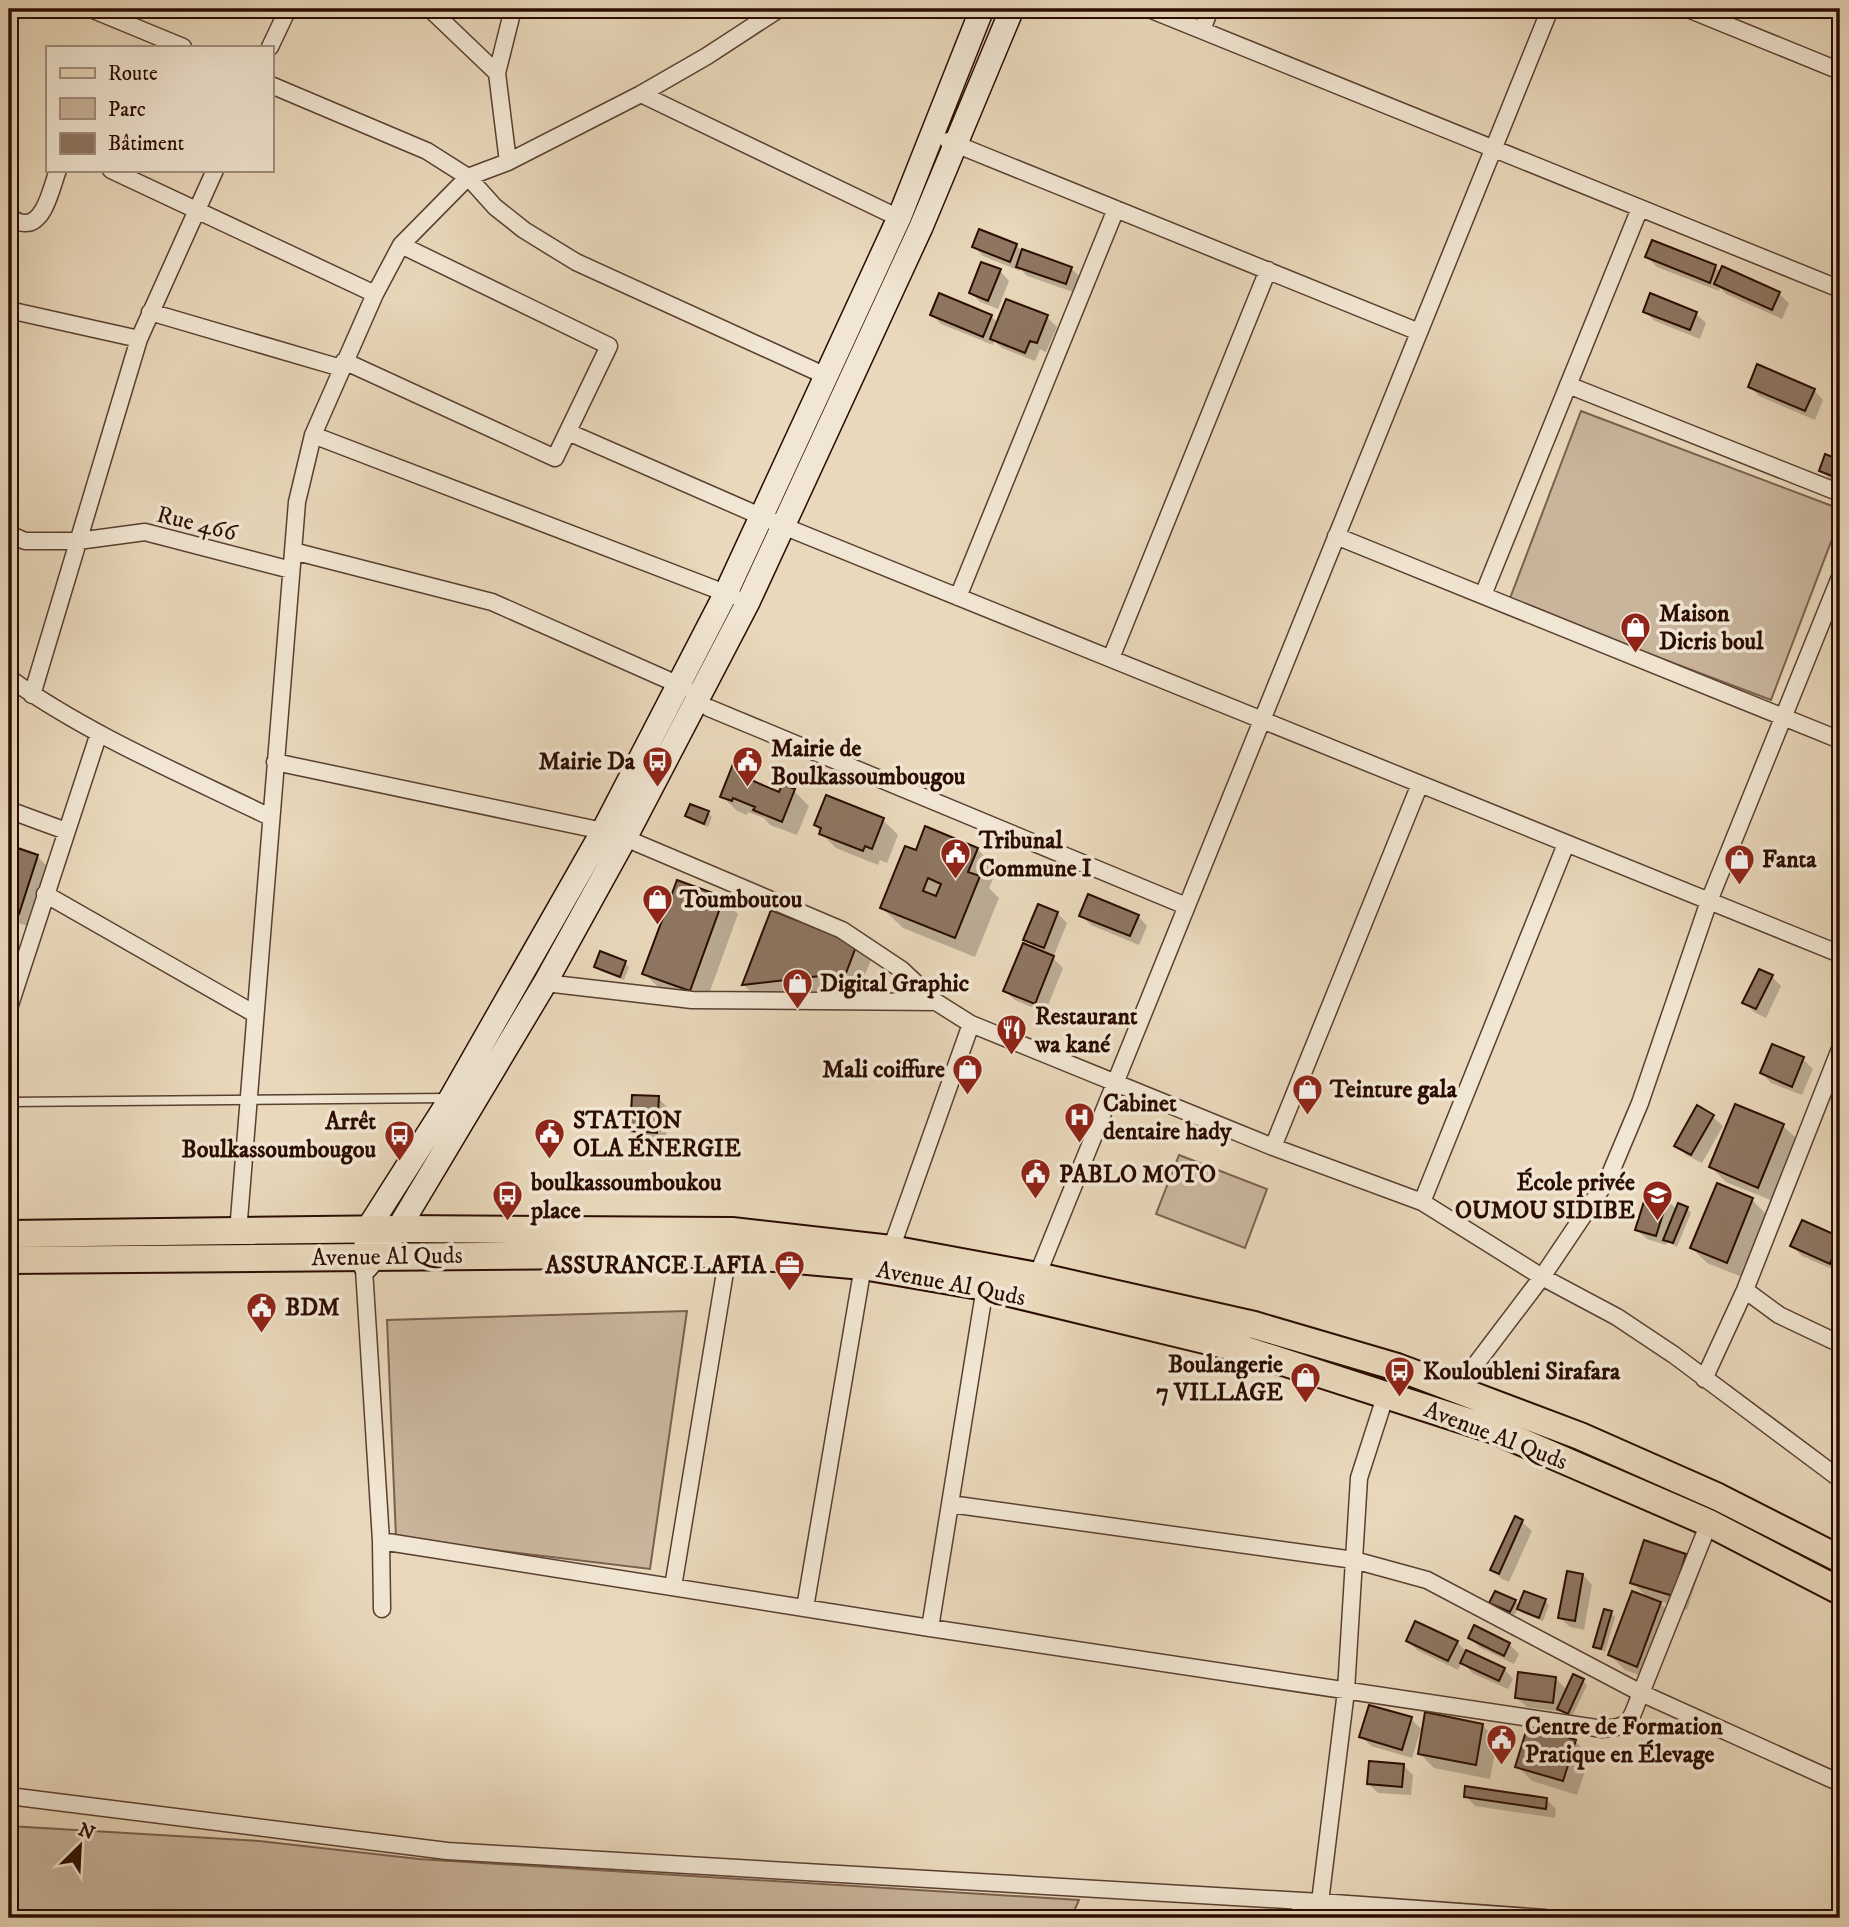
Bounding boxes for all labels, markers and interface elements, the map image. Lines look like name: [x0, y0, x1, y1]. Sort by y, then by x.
legend: [46, 46, 273, 172]
text: Route: [108, 61, 158, 87]
text: Parc: [108, 97, 146, 123]
text: Bâtiment: [108, 131, 185, 157]
street label: Rue 466: [154, 500, 241, 549]
place label: Maison Dicris boul: [1659, 599, 1764, 657]
shop icon: Maison Dicris boul: [1619, 610, 1653, 654]
place label: Mairie de Boulkassoumbougou: [771, 734, 966, 792]
bus stop icon: Mairie Da: [641, 744, 675, 788]
public building icon: Mairie de Boulkassoumbougou: [731, 745, 765, 789]
place label: Mairie Da: [538, 747, 636, 777]
place label: Tribunal Commune I: [978, 826, 1092, 884]
public building icon: Tribunal Commune I: [939, 837, 973, 881]
shop icon: Fanta: [1722, 842, 1756, 886]
place label: Fanta: [1762, 845, 1817, 875]
shop icon: Toumboutou: [640, 882, 674, 926]
place label: Toumboutou: [679, 885, 803, 915]
shop icon: Digital Graphic: [780, 966, 814, 1010]
place label: Digital Graphic: [820, 969, 970, 999]
place label: Restaurant wa kané: [1034, 1002, 1138, 1060]
restaurant icon: Restaurant wa kané: [995, 1013, 1029, 1057]
shop icon: Mali coiffure: [951, 1052, 985, 1096]
place label: Mali coiffure: [822, 1055, 945, 1085]
shop icon: Teinture gala: [1290, 1072, 1324, 1116]
place label: Teinture gala: [1329, 1075, 1458, 1105]
place label: Cabinet dentaire hady: [1103, 1089, 1232, 1147]
hospital icon: Cabinet dentaire hady: [1063, 1100, 1097, 1144]
place label: STATION OLA ÉNERGIE: [573, 1106, 741, 1164]
place label: Arrêt Boulkassoumbougou: [182, 1107, 376, 1165]
public building icon: STATION OLA ÉNERGIE: [533, 1117, 567, 1161]
bus stop icon: Arrêt Boulkassoumbougou: [382, 1118, 416, 1162]
public building icon: PABLO MOTO: [1019, 1157, 1053, 1201]
place label: PABLO MOTO: [1059, 1160, 1216, 1190]
place label: École privée OUMOU SIDIBE: [1455, 1167, 1635, 1226]
place label: boulkassoumboukou place: [530, 1168, 722, 1226]
bus stop icon: boulkassoumboukou place: [491, 1179, 525, 1223]
school or university icon: École privée OUMOU SIDIBE: [1641, 1179, 1675, 1223]
street label: Avenue Al Quds: [311, 1241, 463, 1273]
office icon: ASSURANCE LAFIA: [772, 1248, 806, 1292]
place label: ASSURANCE LAFIA: [544, 1251, 767, 1281]
street label: Avenue Al Quds: [874, 1255, 1028, 1313]
public building icon: BDM: [245, 1290, 279, 1334]
place label: BDM: [285, 1293, 340, 1323]
place label: Boulangerie 7 VILLAGE: [1156, 1350, 1283, 1408]
bus stop icon: Kouloubleni Sirafara: [1383, 1354, 1417, 1398]
place label: Kouloubleni Sirafara: [1423, 1357, 1621, 1387]
shop icon: Boulangerie 7 VILLAGE: [1289, 1361, 1323, 1405]
street label: Avenue Al Quds: [1420, 1395, 1572, 1477]
place label: Centre de Formation Pratique en Élevage: [1525, 1712, 1723, 1770]
public building icon: Centre de Formation Pratique en Élevage: [1485, 1723, 1519, 1767]
north arrow: [46, 1812, 116, 1882]
text: N: [74, 1818, 98, 1846]

